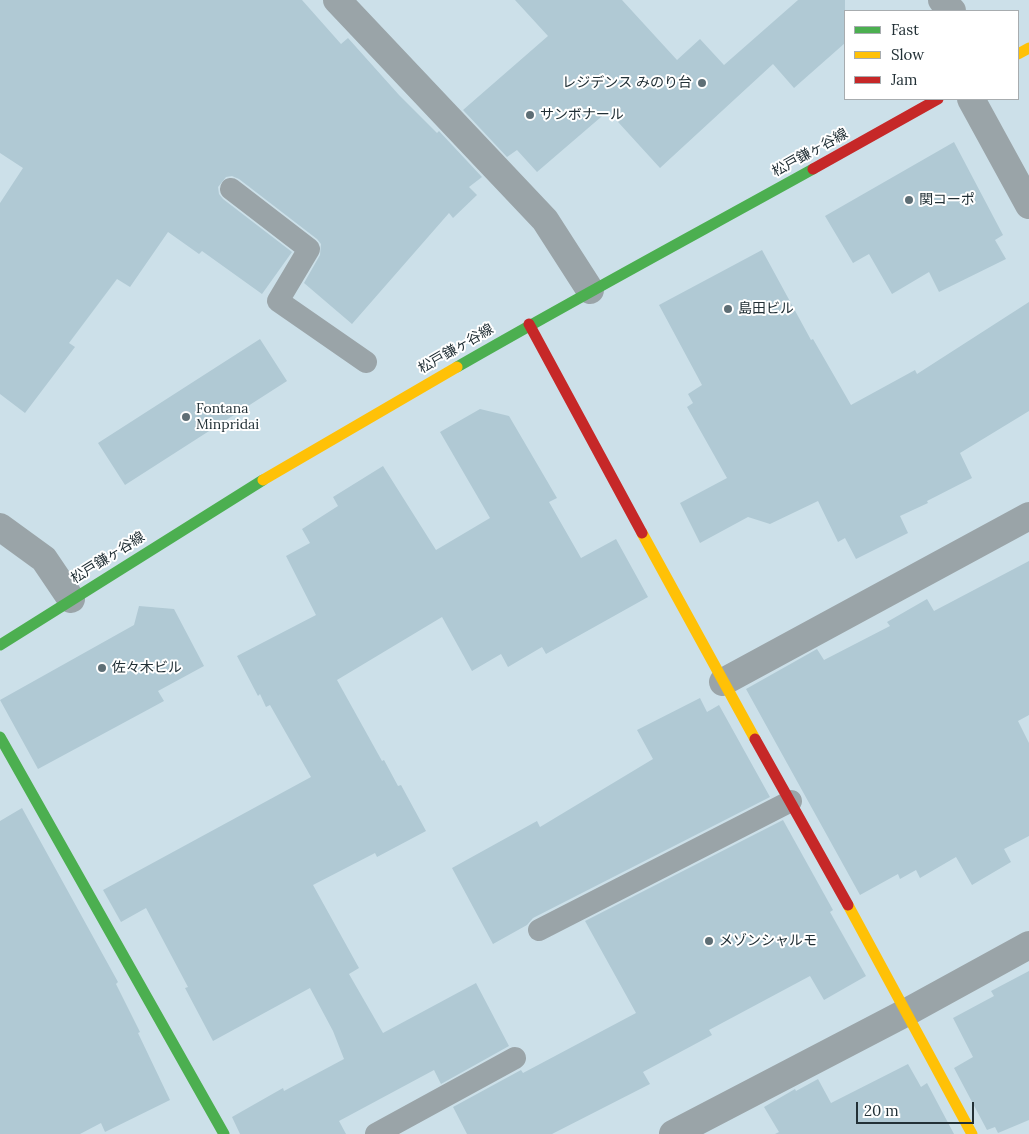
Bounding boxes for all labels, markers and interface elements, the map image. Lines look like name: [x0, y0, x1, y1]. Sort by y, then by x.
legend: [844, 10, 1019, 100]
text: Fast: [891, 20, 919, 39]
text: Slow: [891, 45, 924, 64]
text: Jam: [891, 70, 918, 89]
place label: レジデンス みのり台: [562, 75, 692, 91]
marker: レジデンス みのり台: [696, 77, 708, 89]
place label: サンボナール: [540, 107, 624, 123]
marker: サンボナール: [524, 109, 536, 121]
street label: 松戸鎌ヶ谷線: [769, 125, 851, 181]
place label: 関コーポ: [919, 192, 975, 208]
marker: 関コーポ: [903, 194, 915, 206]
place label: 島田ビル: [738, 301, 794, 317]
marker: 島田ビル: [722, 303, 734, 315]
street label: 松戸鎌ヶ谷線: [415, 321, 497, 377]
place label: Fontana Minpridai: [196, 401, 259, 434]
marker: Fontana Minpridai: [180, 411, 192, 423]
street label: 松戸鎌ヶ谷線: [68, 529, 148, 587]
place label: 佐々木ビル: [112, 660, 182, 676]
marker: 佐々木ビル: [96, 662, 108, 674]
place label: メゾンシャルモ: [719, 933, 817, 949]
marker: メゾンシャルモ: [703, 935, 715, 947]
scale bar: [859, 1092, 976, 1124]
text: 20 m: [864, 1101, 899, 1120]

